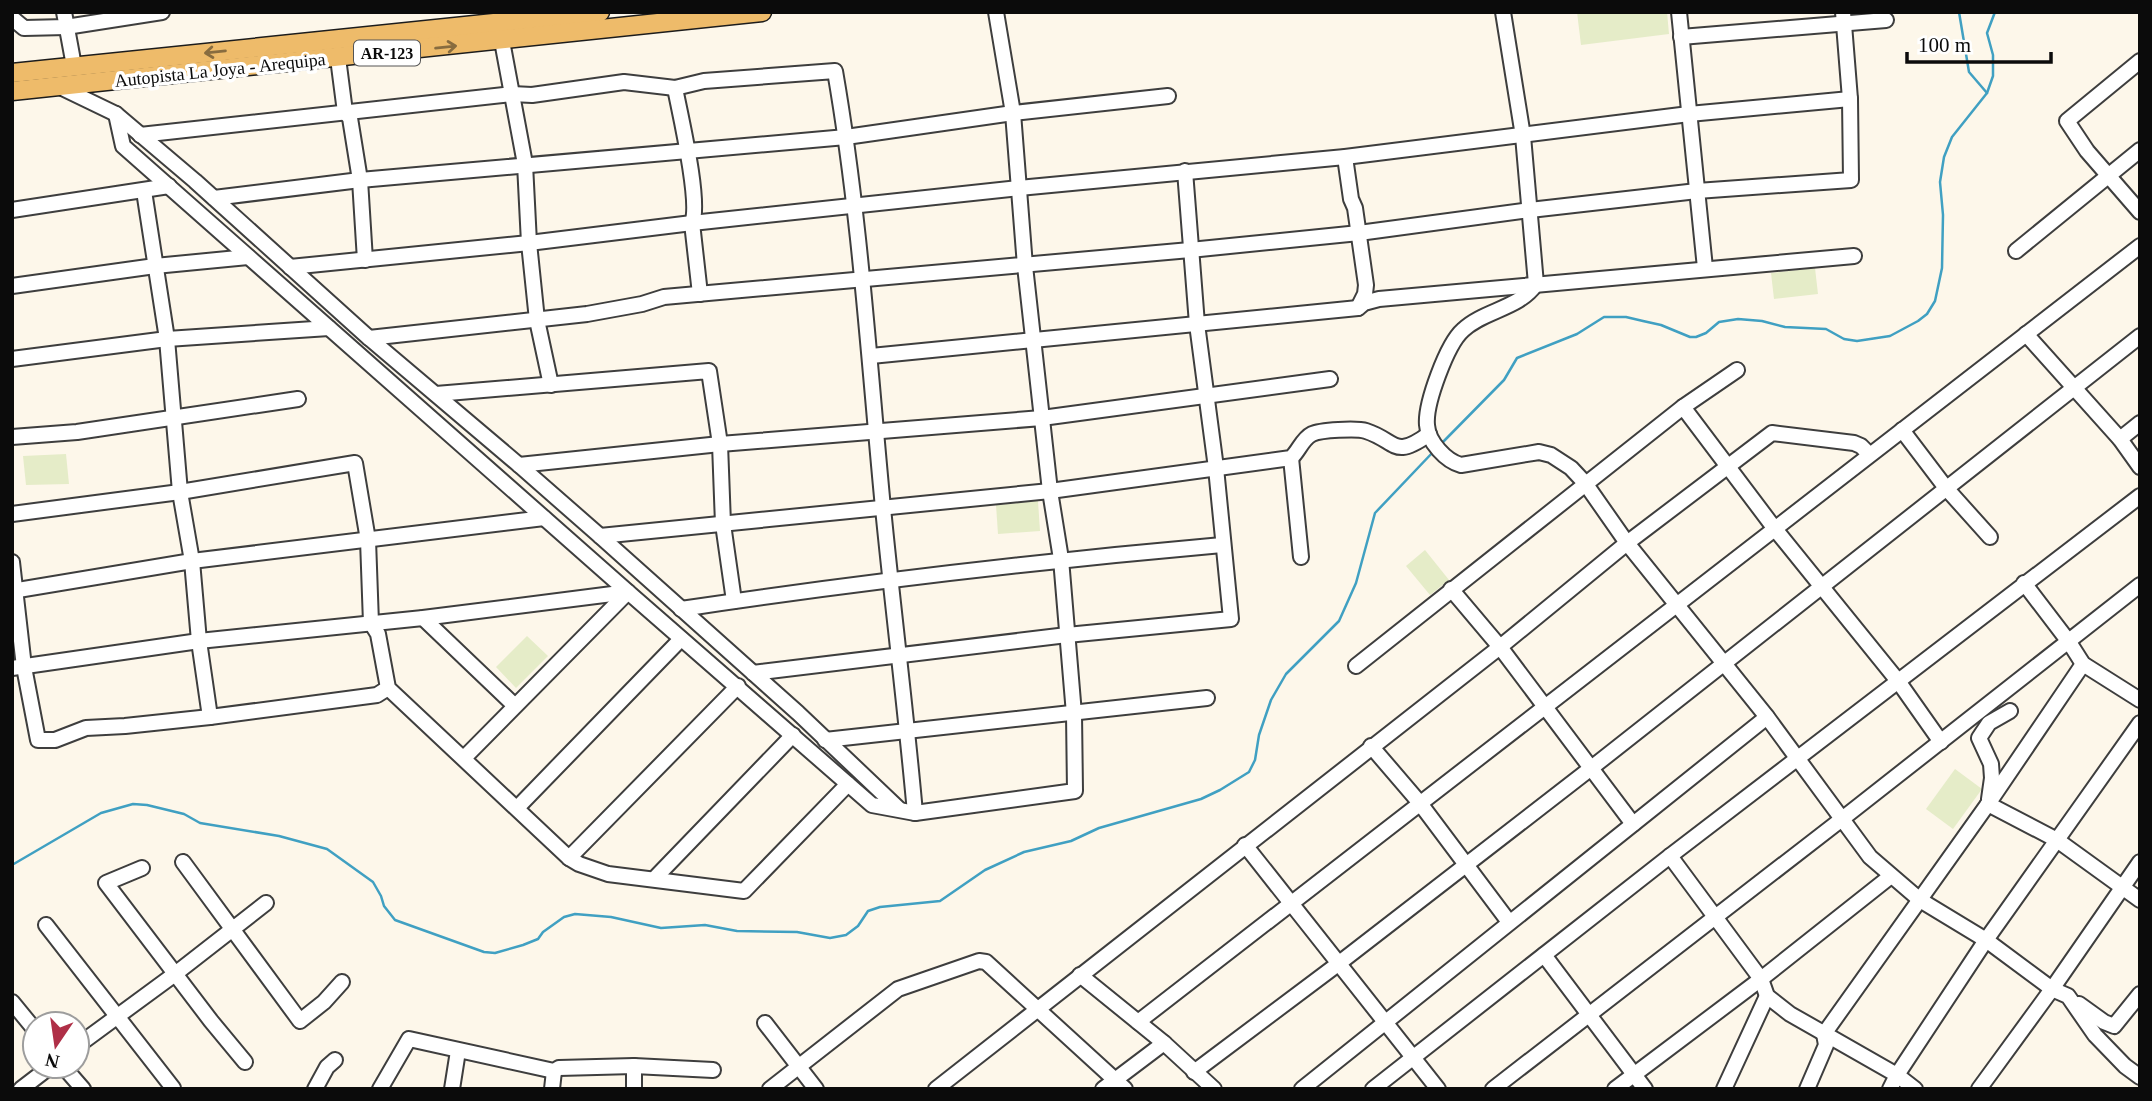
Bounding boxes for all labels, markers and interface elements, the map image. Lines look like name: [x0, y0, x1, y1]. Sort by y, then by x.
scale bar: [1907, 21, 2050, 65]
text: 100 m: [1918, 33, 1971, 57]
road number: AR-123: [354, 40, 420, 66]
one-way arrow: [434, 40, 457, 53]
one-way arrow: [204, 46, 227, 59]
street label: Autopista La Joya - Arequipa: [114, 49, 326, 91]
north arrow: [21, 1010, 91, 1080]
text: N: [43, 1049, 61, 1073]

